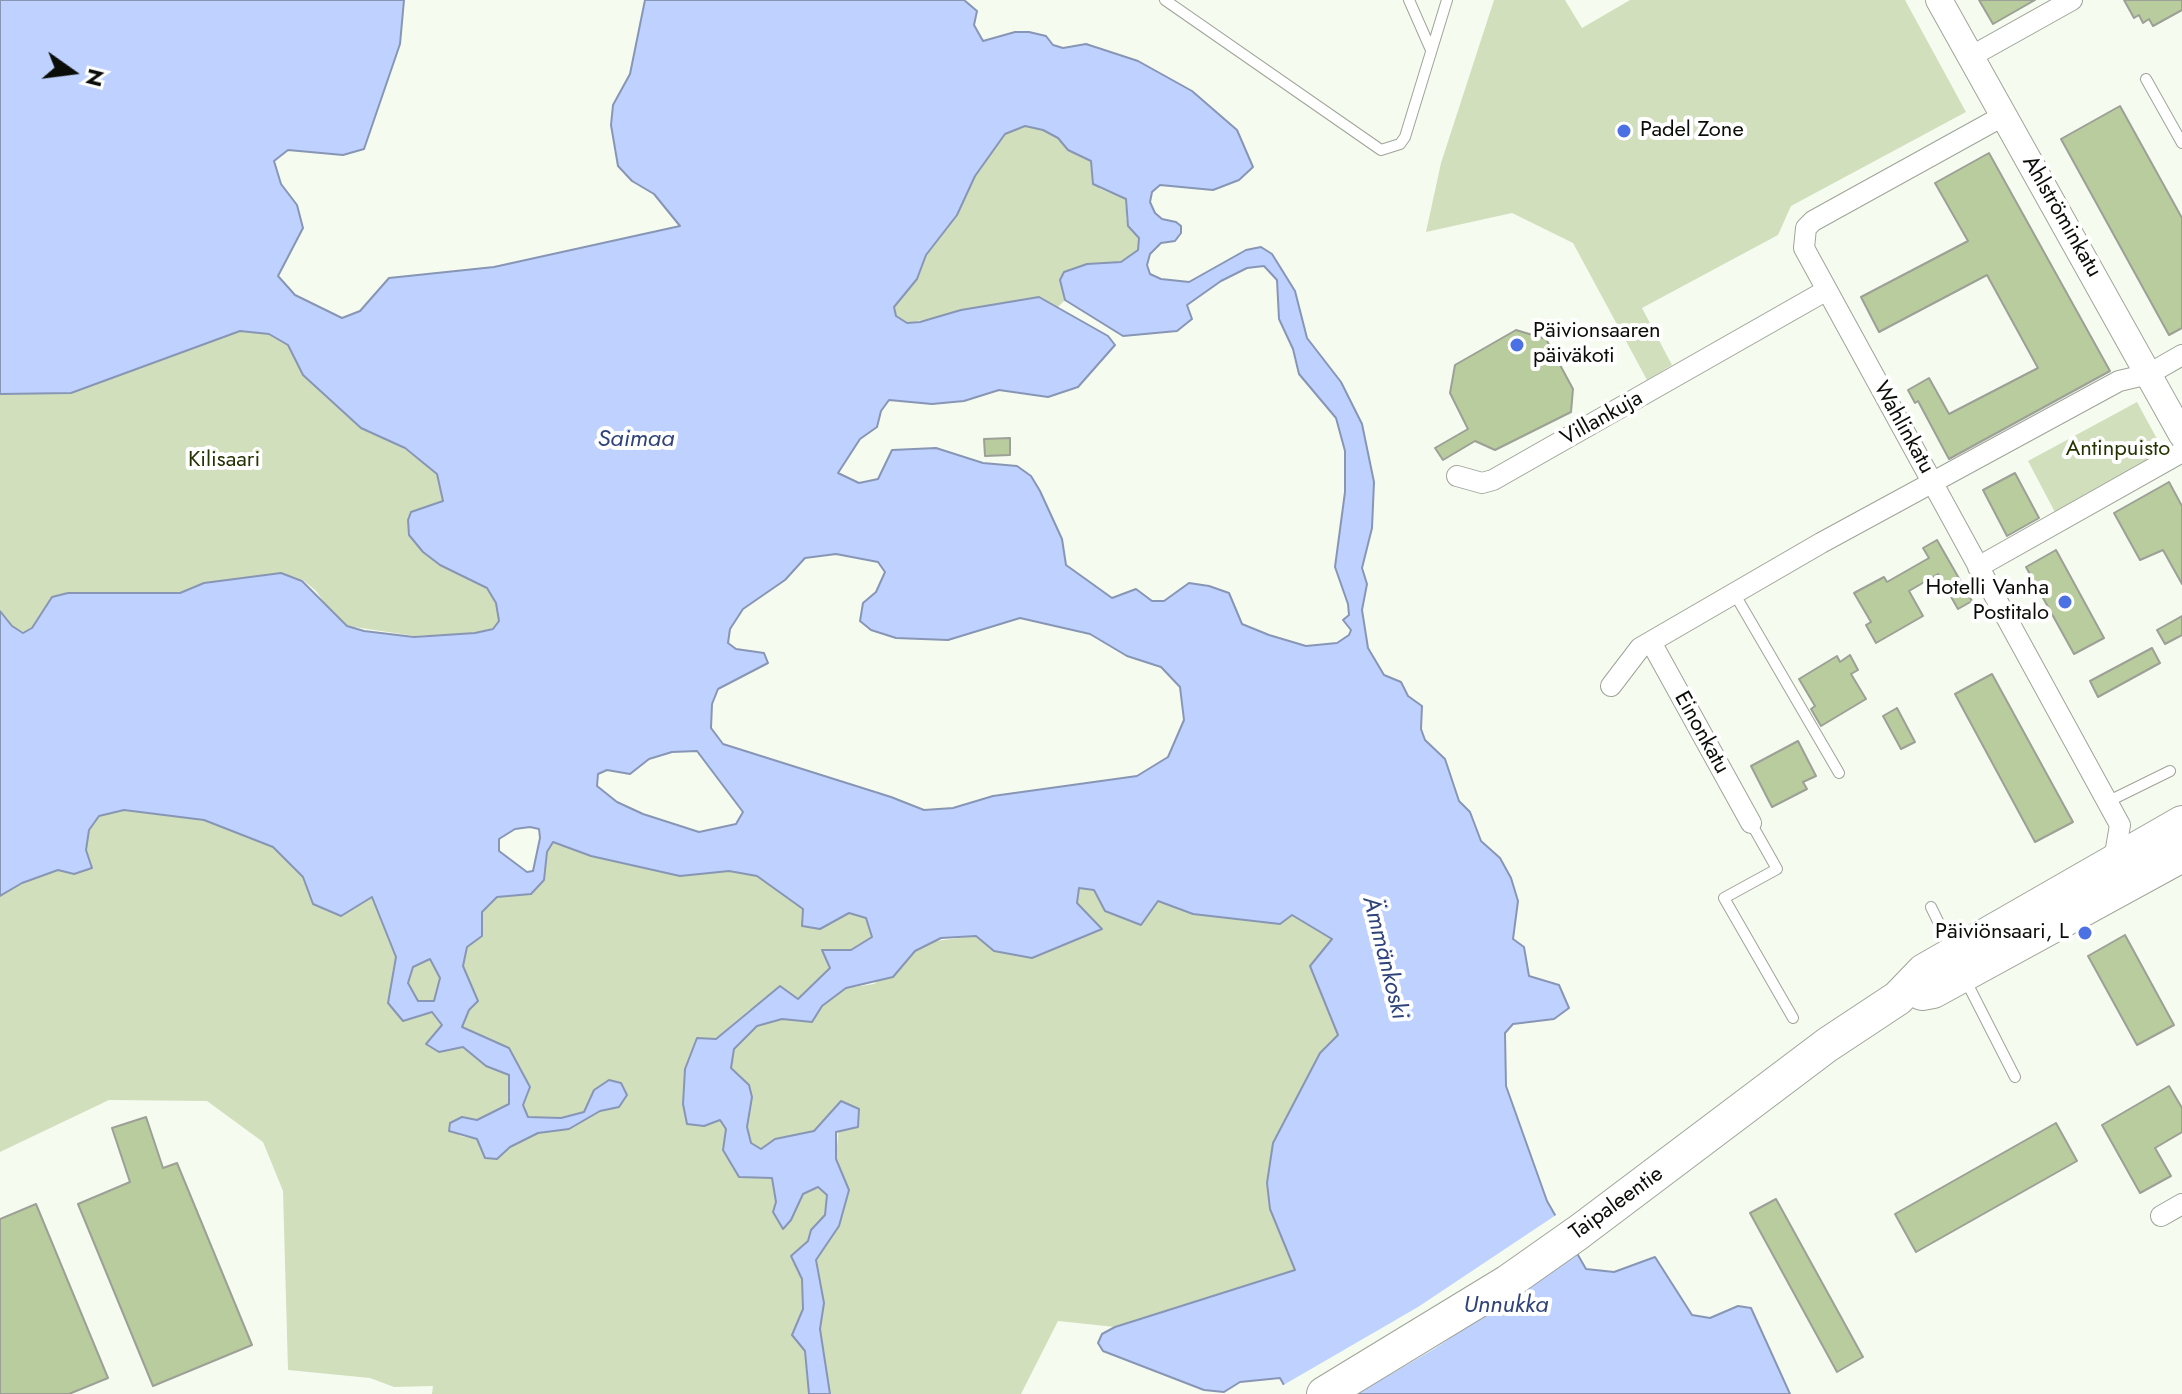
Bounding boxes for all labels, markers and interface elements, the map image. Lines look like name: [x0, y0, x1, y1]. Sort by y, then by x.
north arrow: [32, 32, 112, 112]
text: N: [78, 65, 113, 90]
place label: Padel Zone: [1640, 118, 1744, 144]
marker: Padel Zone: [1615, 122, 1633, 140]
street label: Ahlströminkatu: [2016, 151, 2106, 283]
place label: Päivionsaaren päiväkoti: [1533, 319, 1661, 370]
marker: Päivionsaaren päiväkoti: [1508, 336, 1526, 354]
street label: Wahlinkatu: [1867, 377, 1939, 479]
street label: Villankuja: [1556, 386, 1648, 452]
water label: Saimaa: [598, 426, 674, 454]
park label: Antinpuisto: [2066, 437, 2170, 463]
park label: Kilisaari: [188, 448, 260, 474]
place label: Hotelli Vanha Postitalo: [1926, 576, 2049, 628]
marker: Hotelli Vanha Postitalo: [2056, 593, 2074, 611]
street label: Einonkatu: [1668, 687, 1734, 779]
water label: Ämmänkoski: [1355, 894, 1413, 1022]
place label: Päiviönsaari, L: [1935, 920, 2069, 946]
marker: Päiviönsaari, L: [2076, 924, 2094, 942]
street label: Taipaleentie: [1565, 1161, 1669, 1247]
water label: Unnukka: [1463, 1292, 1549, 1320]

